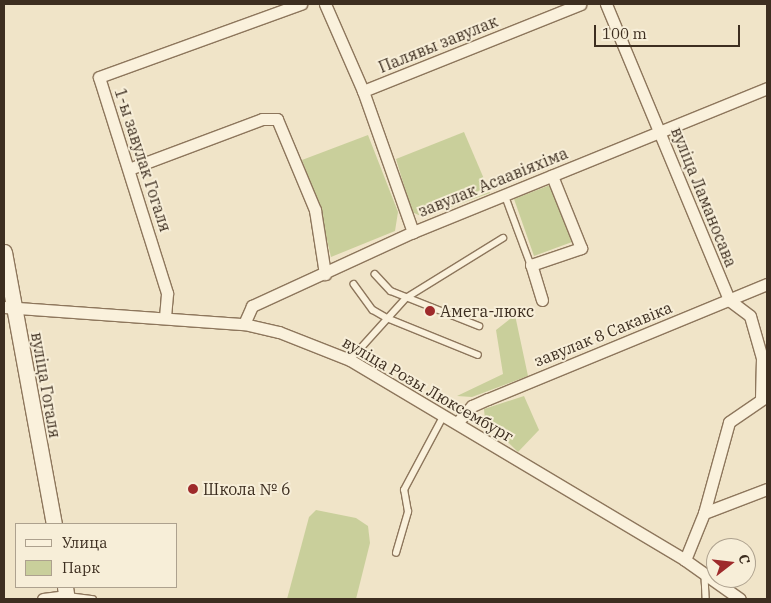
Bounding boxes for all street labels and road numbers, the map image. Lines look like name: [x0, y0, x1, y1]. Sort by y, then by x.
street label: Палявы завулак: [376, 11, 500, 77]
street label: 1-ы завулак Гогаля: [111, 86, 175, 234]
street label: вуліца Ламаносава: [667, 124, 741, 270]
street label: завулак Асаавіяхіма: [415, 143, 571, 221]
street label: завулак 8 Сакавіка: [531, 298, 675, 370]
street label: вуліца Гогаля: [27, 331, 65, 439]
street label: вуліца Розы Люксембург: [339, 332, 517, 446]

